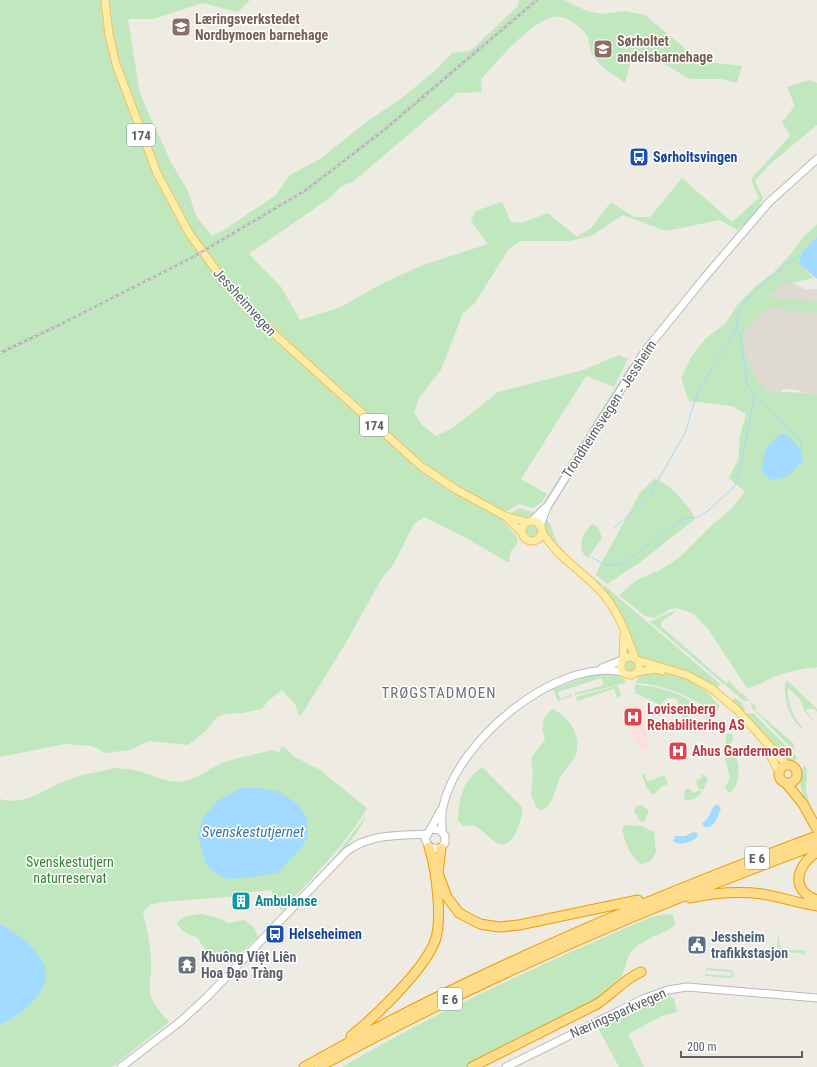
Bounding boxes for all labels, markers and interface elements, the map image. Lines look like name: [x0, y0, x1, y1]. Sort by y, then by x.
place label: Læringsverkstedet Nordbymoen barnehage: [195, 11, 329, 43]
school or university icon: Læringsverkstedet Nordbymoen barnehage: [170, 16, 192, 38]
place label: Sørholtet andelsbarnehage: [617, 33, 713, 65]
school or university icon: Sørholtet andelsbarnehage: [592, 38, 614, 60]
road number: 174: [127, 124, 155, 146]
bus stop icon: Sørholtsvingen: [628, 146, 650, 168]
place label: Sørholtsvingen: [653, 149, 738, 165]
street label: Jessheimvegen: [210, 265, 280, 339]
street label: Trondheimsvegen - Jessheim: [558, 337, 660, 481]
road number: 174: [360, 414, 388, 436]
district label: TRØGSTADMOEN: [382, 684, 496, 702]
place label: Lovisenberg Rehabilitering AS: [647, 701, 745, 733]
hospital icon: Lovisenberg Rehabilitering AS: [622, 706, 644, 728]
hospital icon: Ahus Gardermoen: [667, 740, 689, 762]
place label: Ahus Gardermoen: [692, 743, 792, 759]
water label: Svenskestutjernet: [202, 823, 305, 841]
road number: E 6: [745, 847, 769, 869]
park label: Svenskestutjern naturreservat: [26, 854, 114, 886]
building icon: Ambulanse: [230, 890, 252, 912]
place label: Ambulanse: [255, 893, 318, 909]
bus stop icon: Helseheimen: [264, 923, 286, 945]
place label: Helseheimen: [289, 926, 362, 942]
place label: Jessheim trafikkstasjon: [711, 929, 788, 961]
public building icon: Jessheim trafikkstasjon: [686, 934, 708, 956]
place label: Khuông Việt Liên Hoa Đạo Tràng: [201, 949, 296, 981]
temple icon: Khuông Việt Liên Hoa Đạo Tràng: [176, 954, 198, 976]
street label: Næringsparkvegen: [568, 985, 668, 1041]
road number: E 6: [438, 988, 462, 1010]
scale bar: [681, 1033, 802, 1059]
text: 200 m: [687, 1040, 717, 1054]

